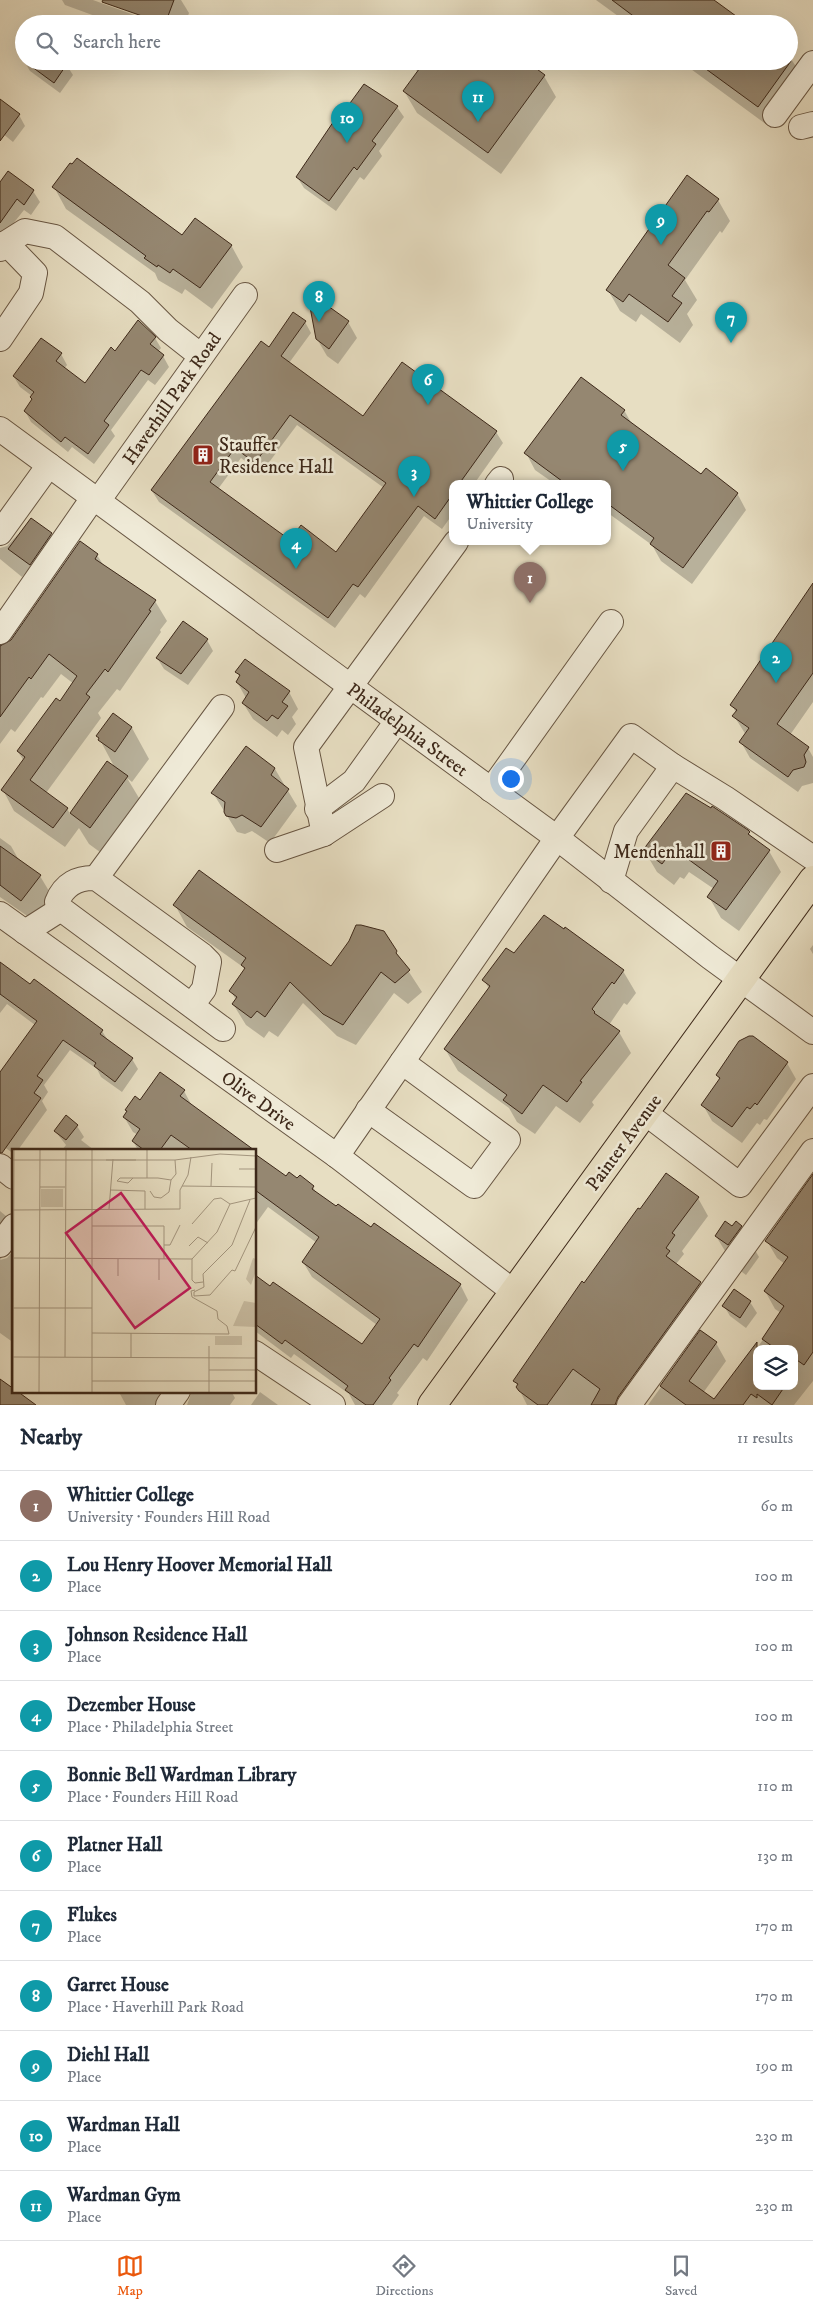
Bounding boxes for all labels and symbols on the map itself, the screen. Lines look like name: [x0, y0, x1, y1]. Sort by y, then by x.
pin: 11: [462, 81, 494, 122]
pin: 10: [331, 102, 363, 143]
pin: 9: [645, 204, 677, 245]
pin: 8: [303, 281, 335, 322]
pin: 7: [715, 302, 747, 343]
street label: Haverhill Park Road: [118, 328, 227, 470]
pin: 6: [412, 364, 444, 405]
pin: 5: [607, 430, 639, 471]
place label: Stauffer Residence Hall: [219, 434, 334, 479]
building icon: Stauffer Residence Hall: [191, 443, 215, 467]
pin: 3: [398, 456, 430, 497]
pin: 4: [280, 528, 312, 569]
pin: 1: [514, 562, 546, 603]
pin: 2: [760, 642, 792, 683]
street label: Philadelphia Street: [342, 679, 472, 782]
your location: [498, 766, 524, 792]
building icon: Mendenhall: [709, 839, 733, 863]
place label: Mendenhall: [613, 841, 705, 864]
street label: Olive Drive: [216, 1066, 300, 1136]
street label: Painter Avenue: [581, 1090, 667, 1196]
inset map: [12, 1149, 256, 1392]

